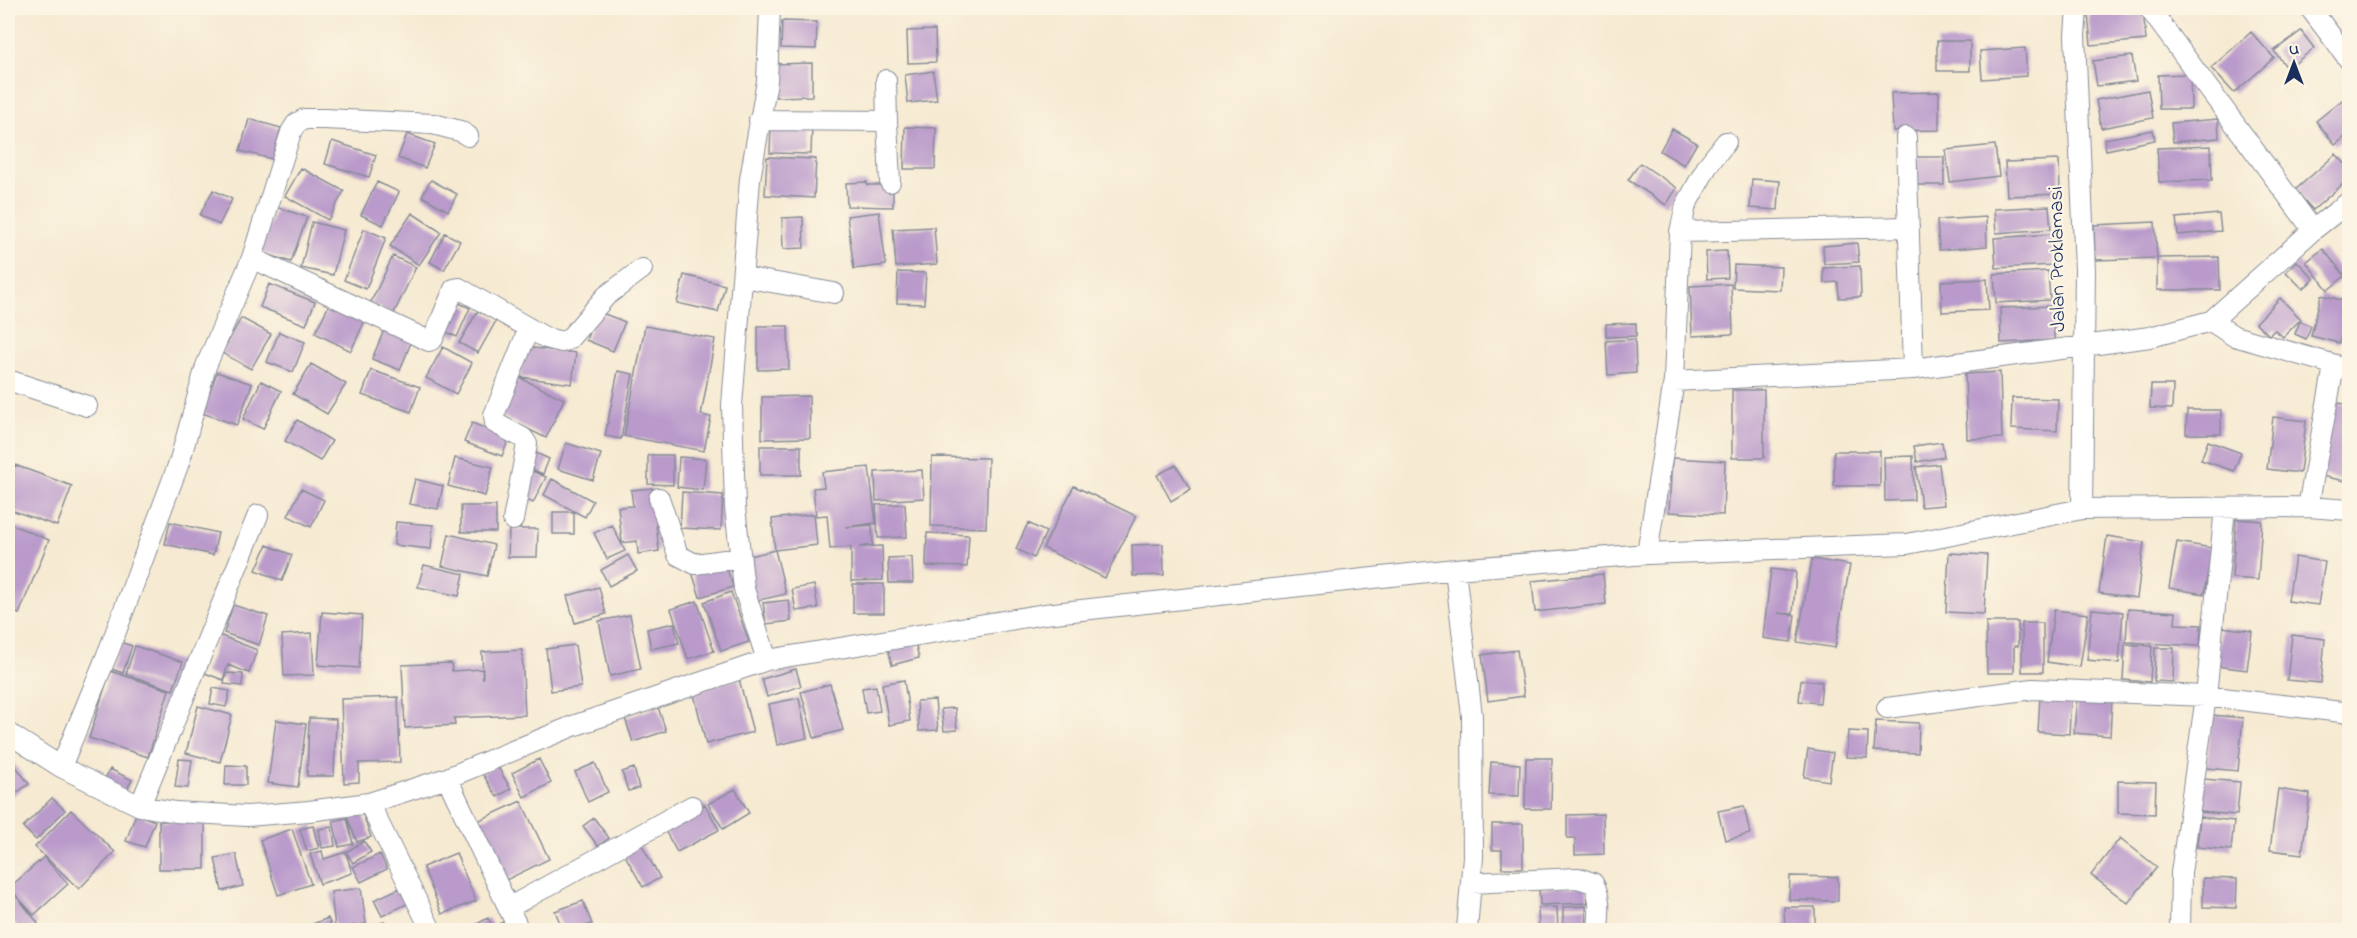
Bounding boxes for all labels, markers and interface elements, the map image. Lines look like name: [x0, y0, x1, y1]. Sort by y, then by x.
north arrow: [2264, 33, 2324, 93]
text: U: [2289, 38, 2299, 62]
street label: Jalan Proklamasi: [2042, 186, 2074, 332]

